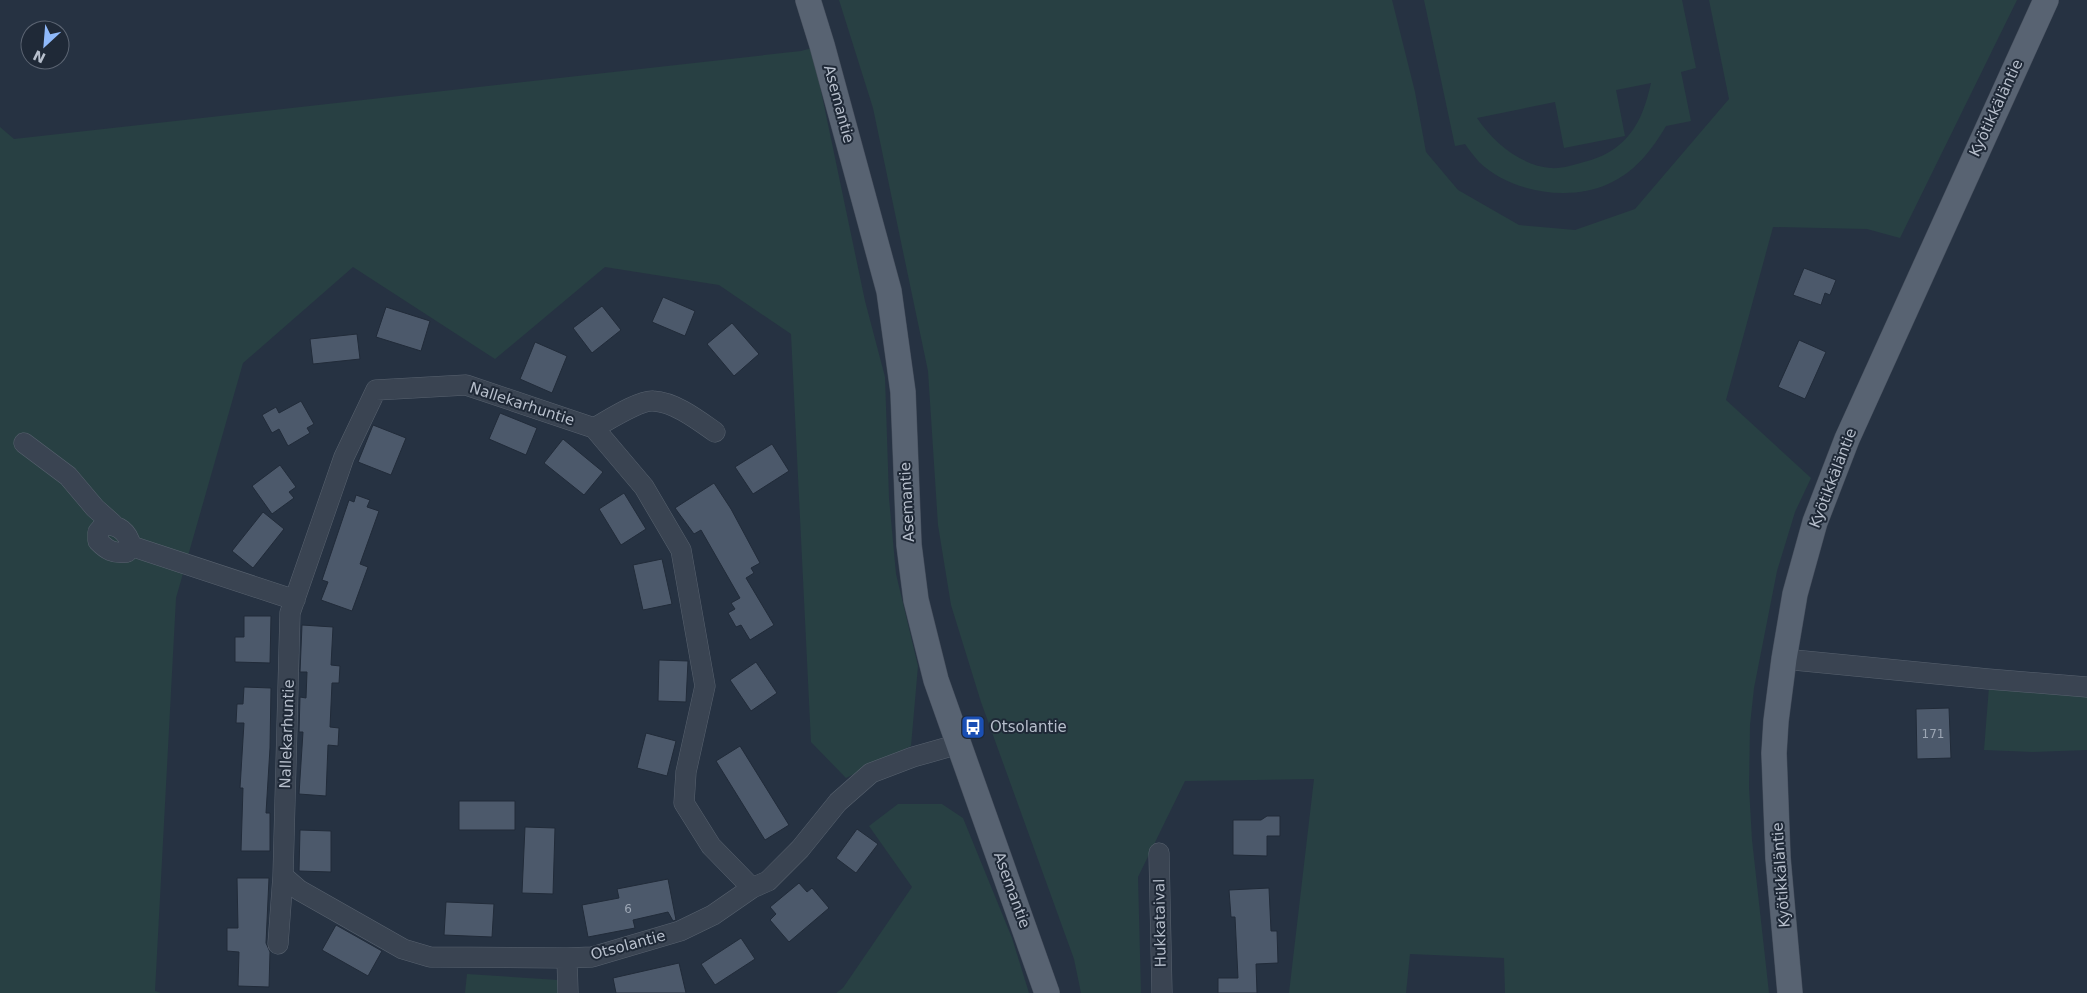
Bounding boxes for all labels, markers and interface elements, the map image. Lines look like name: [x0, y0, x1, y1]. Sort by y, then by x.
north arrow: [20, 20, 70, 70]
text: N: [31, 47, 48, 66]
street label: Kyötikkäläntie: [1966, 56, 2026, 160]
street label: Asemantie: [820, 63, 858, 145]
street label: Nallekarhuntie: [467, 379, 577, 429]
street label: Kyötikkäläntie: [1806, 426, 1860, 530]
street label: Asemantie: [896, 462, 918, 542]
street label: Nallekarhuntie: [276, 679, 298, 789]
bus stop icon: Otsolantie: [960, 714, 986, 740]
place label: Otsolantie: [990, 718, 1067, 736]
house number: 171: [1922, 727, 1944, 741]
street label: Kyötikkäläntie: [1768, 822, 1794, 928]
street label: Asemantie: [990, 849, 1034, 931]
street label: Hukkataival: [1150, 879, 1170, 967]
house number: 6: [624, 902, 632, 916]
street label: Otsolantie: [589, 926, 667, 964]

